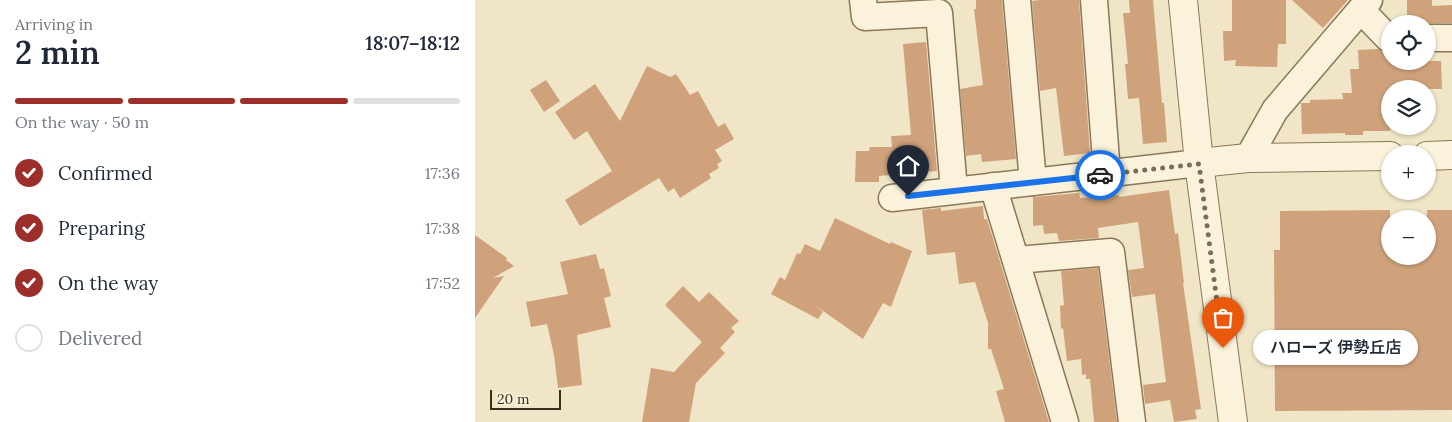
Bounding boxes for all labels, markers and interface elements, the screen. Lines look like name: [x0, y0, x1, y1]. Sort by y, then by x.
text: Arriving in: [15, 14, 93, 34]
map controls: [1381, 15, 1436, 265]
button: locate: [1381, 15, 1436, 70]
text: 18:07–18:12: [365, 31, 460, 55]
text: 2 min: [15, 32, 100, 73]
button: layers: [1381, 80, 1436, 135]
text: On the way · 50 m: [15, 112, 149, 132]
pin: [887, 145, 929, 196]
button: +: [1381, 145, 1436, 200]
courier: [1075, 150, 1125, 200]
icon: home: [894, 152, 922, 180]
icon: check: [15, 159, 43, 187]
text: Confirmed: [58, 161, 153, 185]
icon: car: [1086, 161, 1114, 189]
text: 17:36: [425, 163, 460, 183]
button: −: [1381, 210, 1436, 265]
icon: check: [15, 214, 43, 242]
text: Preparing: [58, 216, 145, 240]
text: 17:38: [425, 218, 460, 238]
icon: check: [15, 269, 43, 297]
text: On the way: [58, 271, 158, 295]
text: 17:52: [425, 273, 460, 293]
pin: [1202, 297, 1244, 348]
icon: bag: [1209, 304, 1237, 332]
text: Delivered: [58, 326, 142, 350]
callout: ハローズ 伊勢丘店: [1253, 330, 1418, 366]
text: ハローズ 伊勢丘店: [1270, 337, 1401, 357]
scale bar: [490, 387, 561, 410]
text: 20 m: [497, 390, 529, 408]

